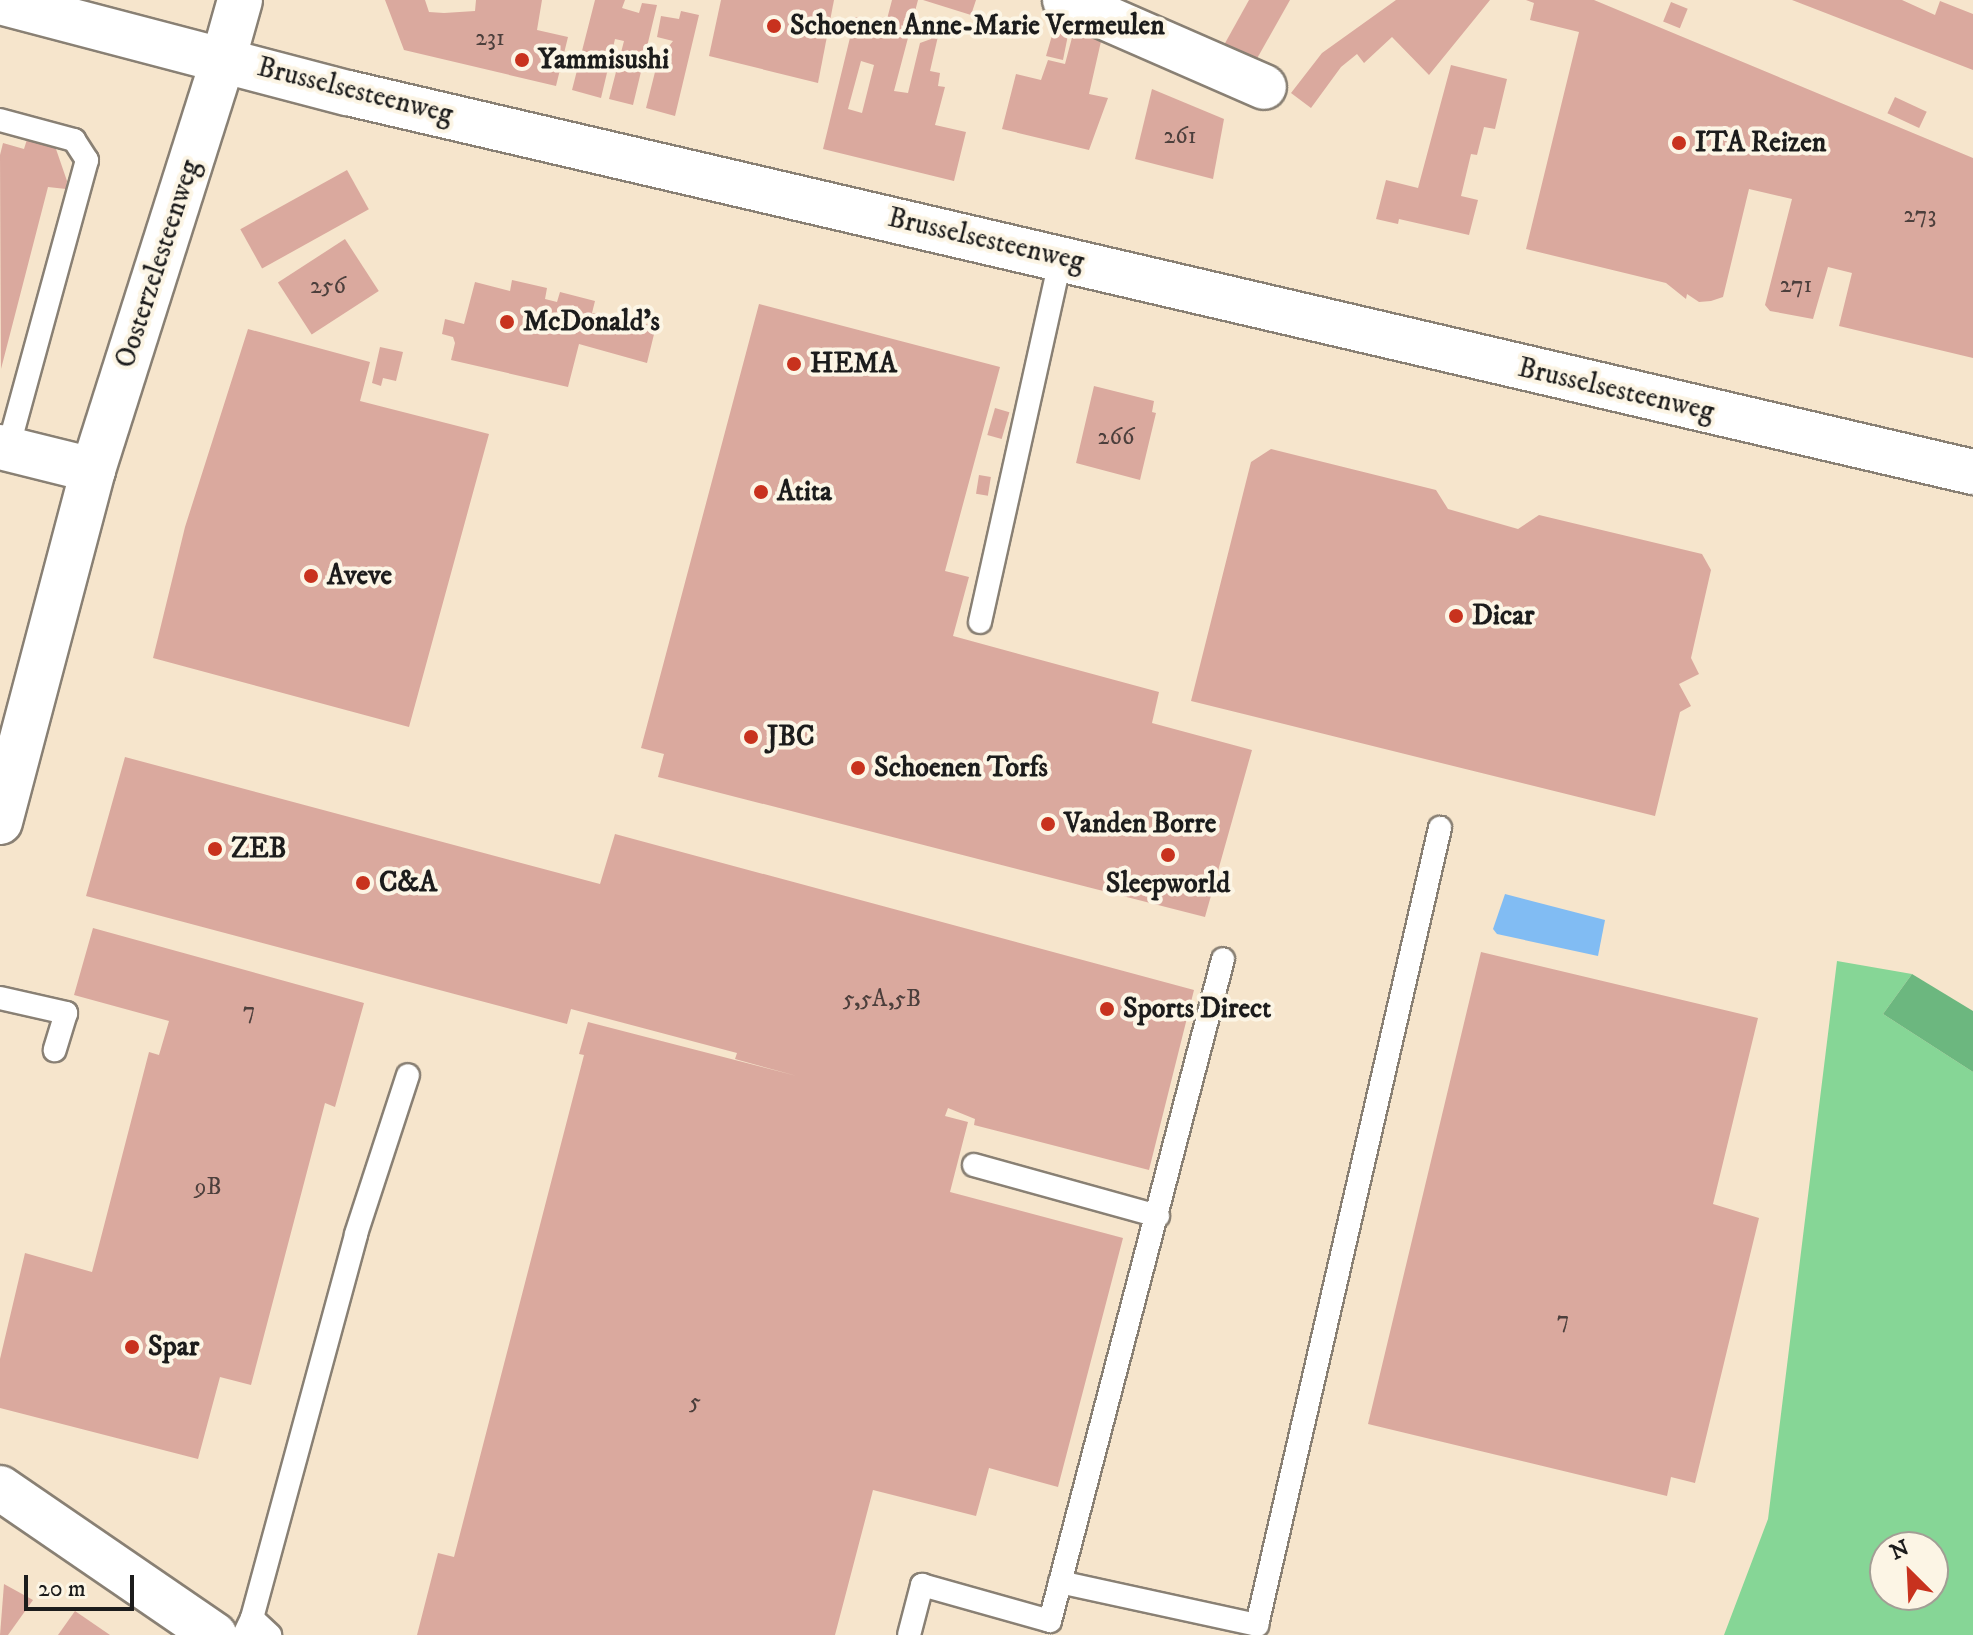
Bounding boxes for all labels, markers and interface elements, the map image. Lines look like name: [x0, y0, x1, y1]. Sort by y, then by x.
place label: Schoenen Anne-Marie Vermeulen: [790, 9, 1165, 43]
marker: Schoenen Anne-Marie Vermeulen: [765, 17, 783, 35]
house number: 231: [475, 25, 505, 53]
place label: Yammisushi: [538, 43, 669, 77]
street label: Brusselsesteenweg: [254, 50, 456, 132]
marker: Yammisushi: [513, 51, 531, 69]
house number: 261: [1164, 123, 1196, 151]
place label: ITA Reizen: [1695, 126, 1826, 160]
marker: ITA Reizen: [1670, 134, 1688, 152]
street label: Oosterzelesteenweg: [109, 156, 207, 372]
street label: Brusselsesteenweg: [885, 201, 1087, 279]
house number: 273: [1904, 202, 1936, 230]
house number: 271: [1780, 272, 1812, 300]
house number: 256: [310, 273, 346, 301]
place label: McDonald's: [523, 305, 660, 339]
marker: McDonald's: [498, 313, 516, 331]
place label: HEMA: [810, 347, 897, 381]
street label: Brusselsesteenweg: [1515, 351, 1717, 429]
marker: HEMA: [785, 355, 803, 373]
house number: 266: [1098, 424, 1134, 452]
place label: Atita: [777, 475, 832, 509]
marker: Atita: [752, 483, 770, 501]
place label: Aveve: [327, 559, 392, 593]
marker: Aveve: [302, 567, 320, 585]
place label: Dicar: [1472, 599, 1534, 633]
marker: Dicar: [1447, 607, 1465, 625]
place label: JBC: [767, 720, 815, 754]
marker: JBC: [742, 728, 760, 746]
place label: Schoenen Torfs: [874, 751, 1048, 785]
marker: Schoenen Torfs: [849, 759, 867, 777]
place label: Vanden Borre: [1064, 807, 1216, 841]
marker: Vanden Borre: [1039, 815, 1057, 833]
place label: ZEB: [231, 832, 287, 866]
marker: ZEB: [206, 840, 224, 858]
marker: Sleepworld: [1159, 846, 1177, 864]
place label: C&A: [379, 866, 437, 900]
place label: Sleepworld: [1106, 867, 1230, 901]
marker: C&A: [354, 874, 372, 892]
house number: 5,5A,5B: [843, 986, 921, 1014]
place label: Sports Direct: [1123, 992, 1271, 1026]
house number: 7: [243, 998, 255, 1026]
marker: Sports Direct: [1098, 1000, 1116, 1018]
house number: 9B: [194, 1174, 222, 1202]
house number: 7: [1557, 1307, 1569, 1335]
place label: Spar: [148, 1330, 199, 1364]
marker: Spar: [123, 1338, 141, 1356]
house number: 5: [689, 1389, 701, 1417]
north arrow: [1869, 1531, 1949, 1611]
text: N: [1886, 1534, 1914, 1566]
scale bar: [28, 1559, 138, 1609]
text: 20 m: [38, 1574, 86, 1604]

